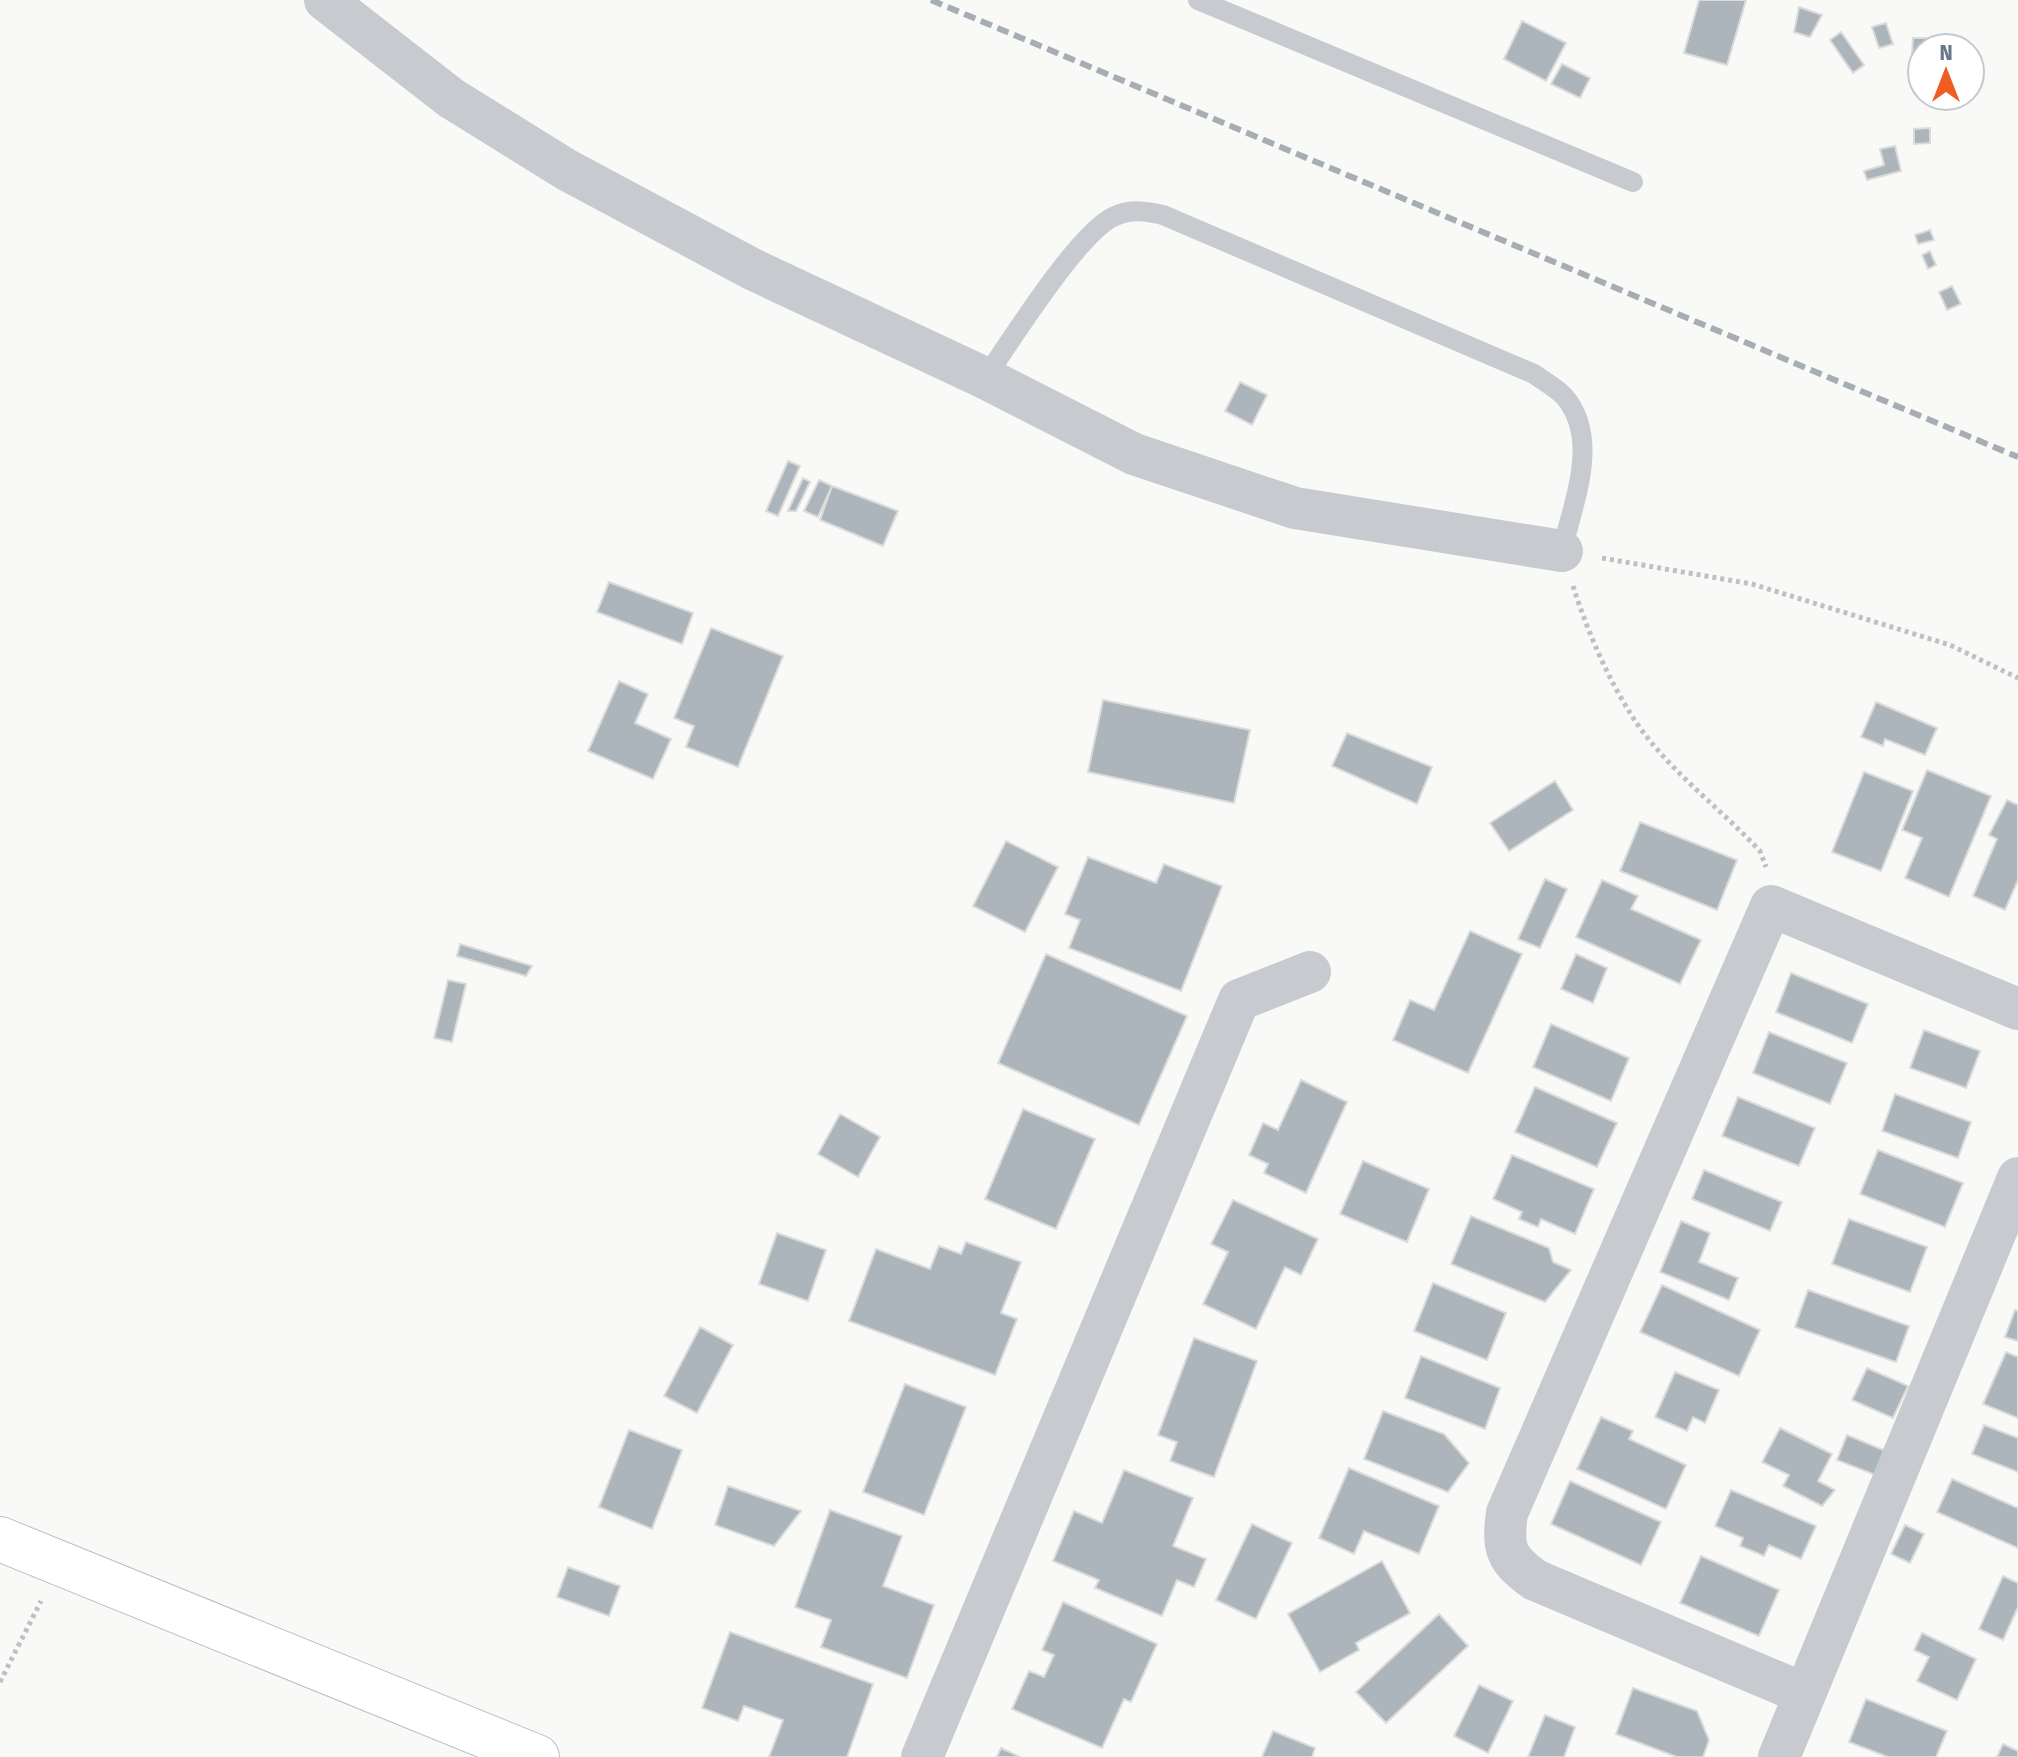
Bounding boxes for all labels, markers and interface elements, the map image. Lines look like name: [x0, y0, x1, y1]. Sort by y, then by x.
north arrow: [1906, 32, 1986, 112]
text: N: [1939, 39, 1953, 66]

